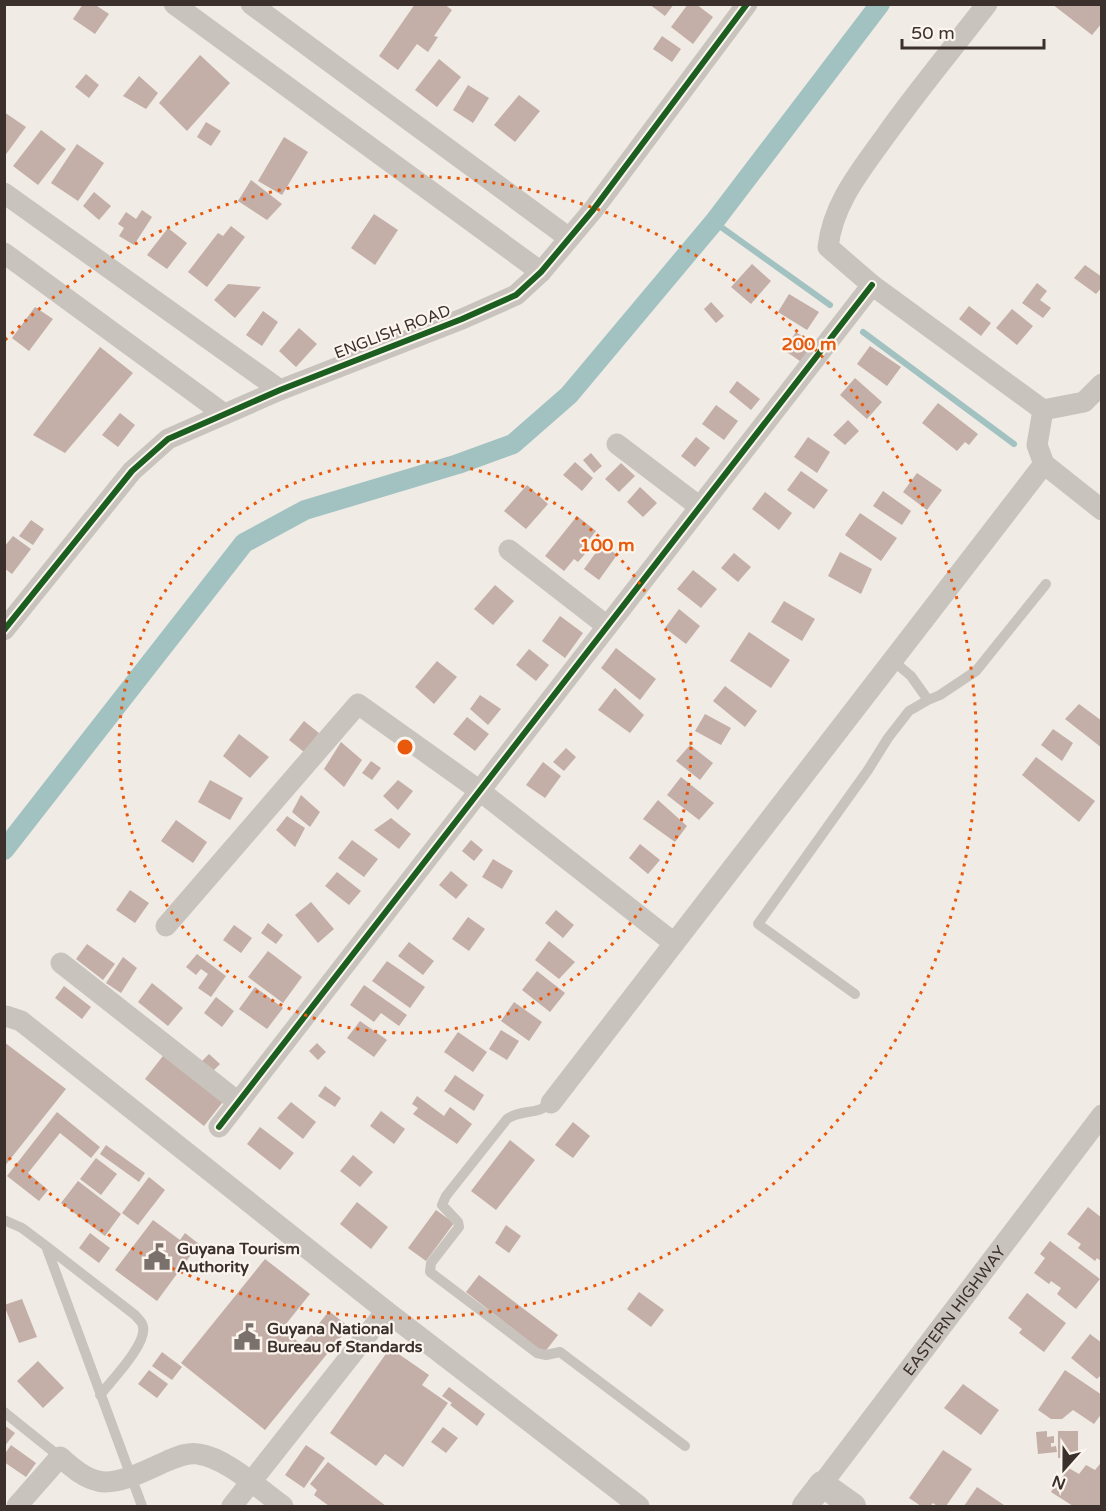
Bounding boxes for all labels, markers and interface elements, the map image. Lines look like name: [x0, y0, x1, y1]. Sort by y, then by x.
scale bar: [902, 12, 1044, 50]
text: 50 m: [911, 22, 955, 44]
street label: ENGLISH ROAD: [331, 301, 453, 363]
text: 200 m: [781, 333, 837, 355]
text: 100 m: [579, 534, 635, 556]
centre of rings: [395, 737, 415, 757]
place label: Guyana Tourism Authority: [177, 1239, 300, 1277]
public building icon: Guyana Tourism Authority: [142, 1242, 172, 1272]
street label: EASTERN HIGHWAY: [899, 1242, 1010, 1380]
place label: Guyana National Bureau of Standards: [267, 1319, 423, 1357]
public building icon: Guyana National Bureau of Standards: [232, 1322, 262, 1352]
north arrow: [1034, 1439, 1094, 1499]
text: N: [1049, 1470, 1069, 1494]

